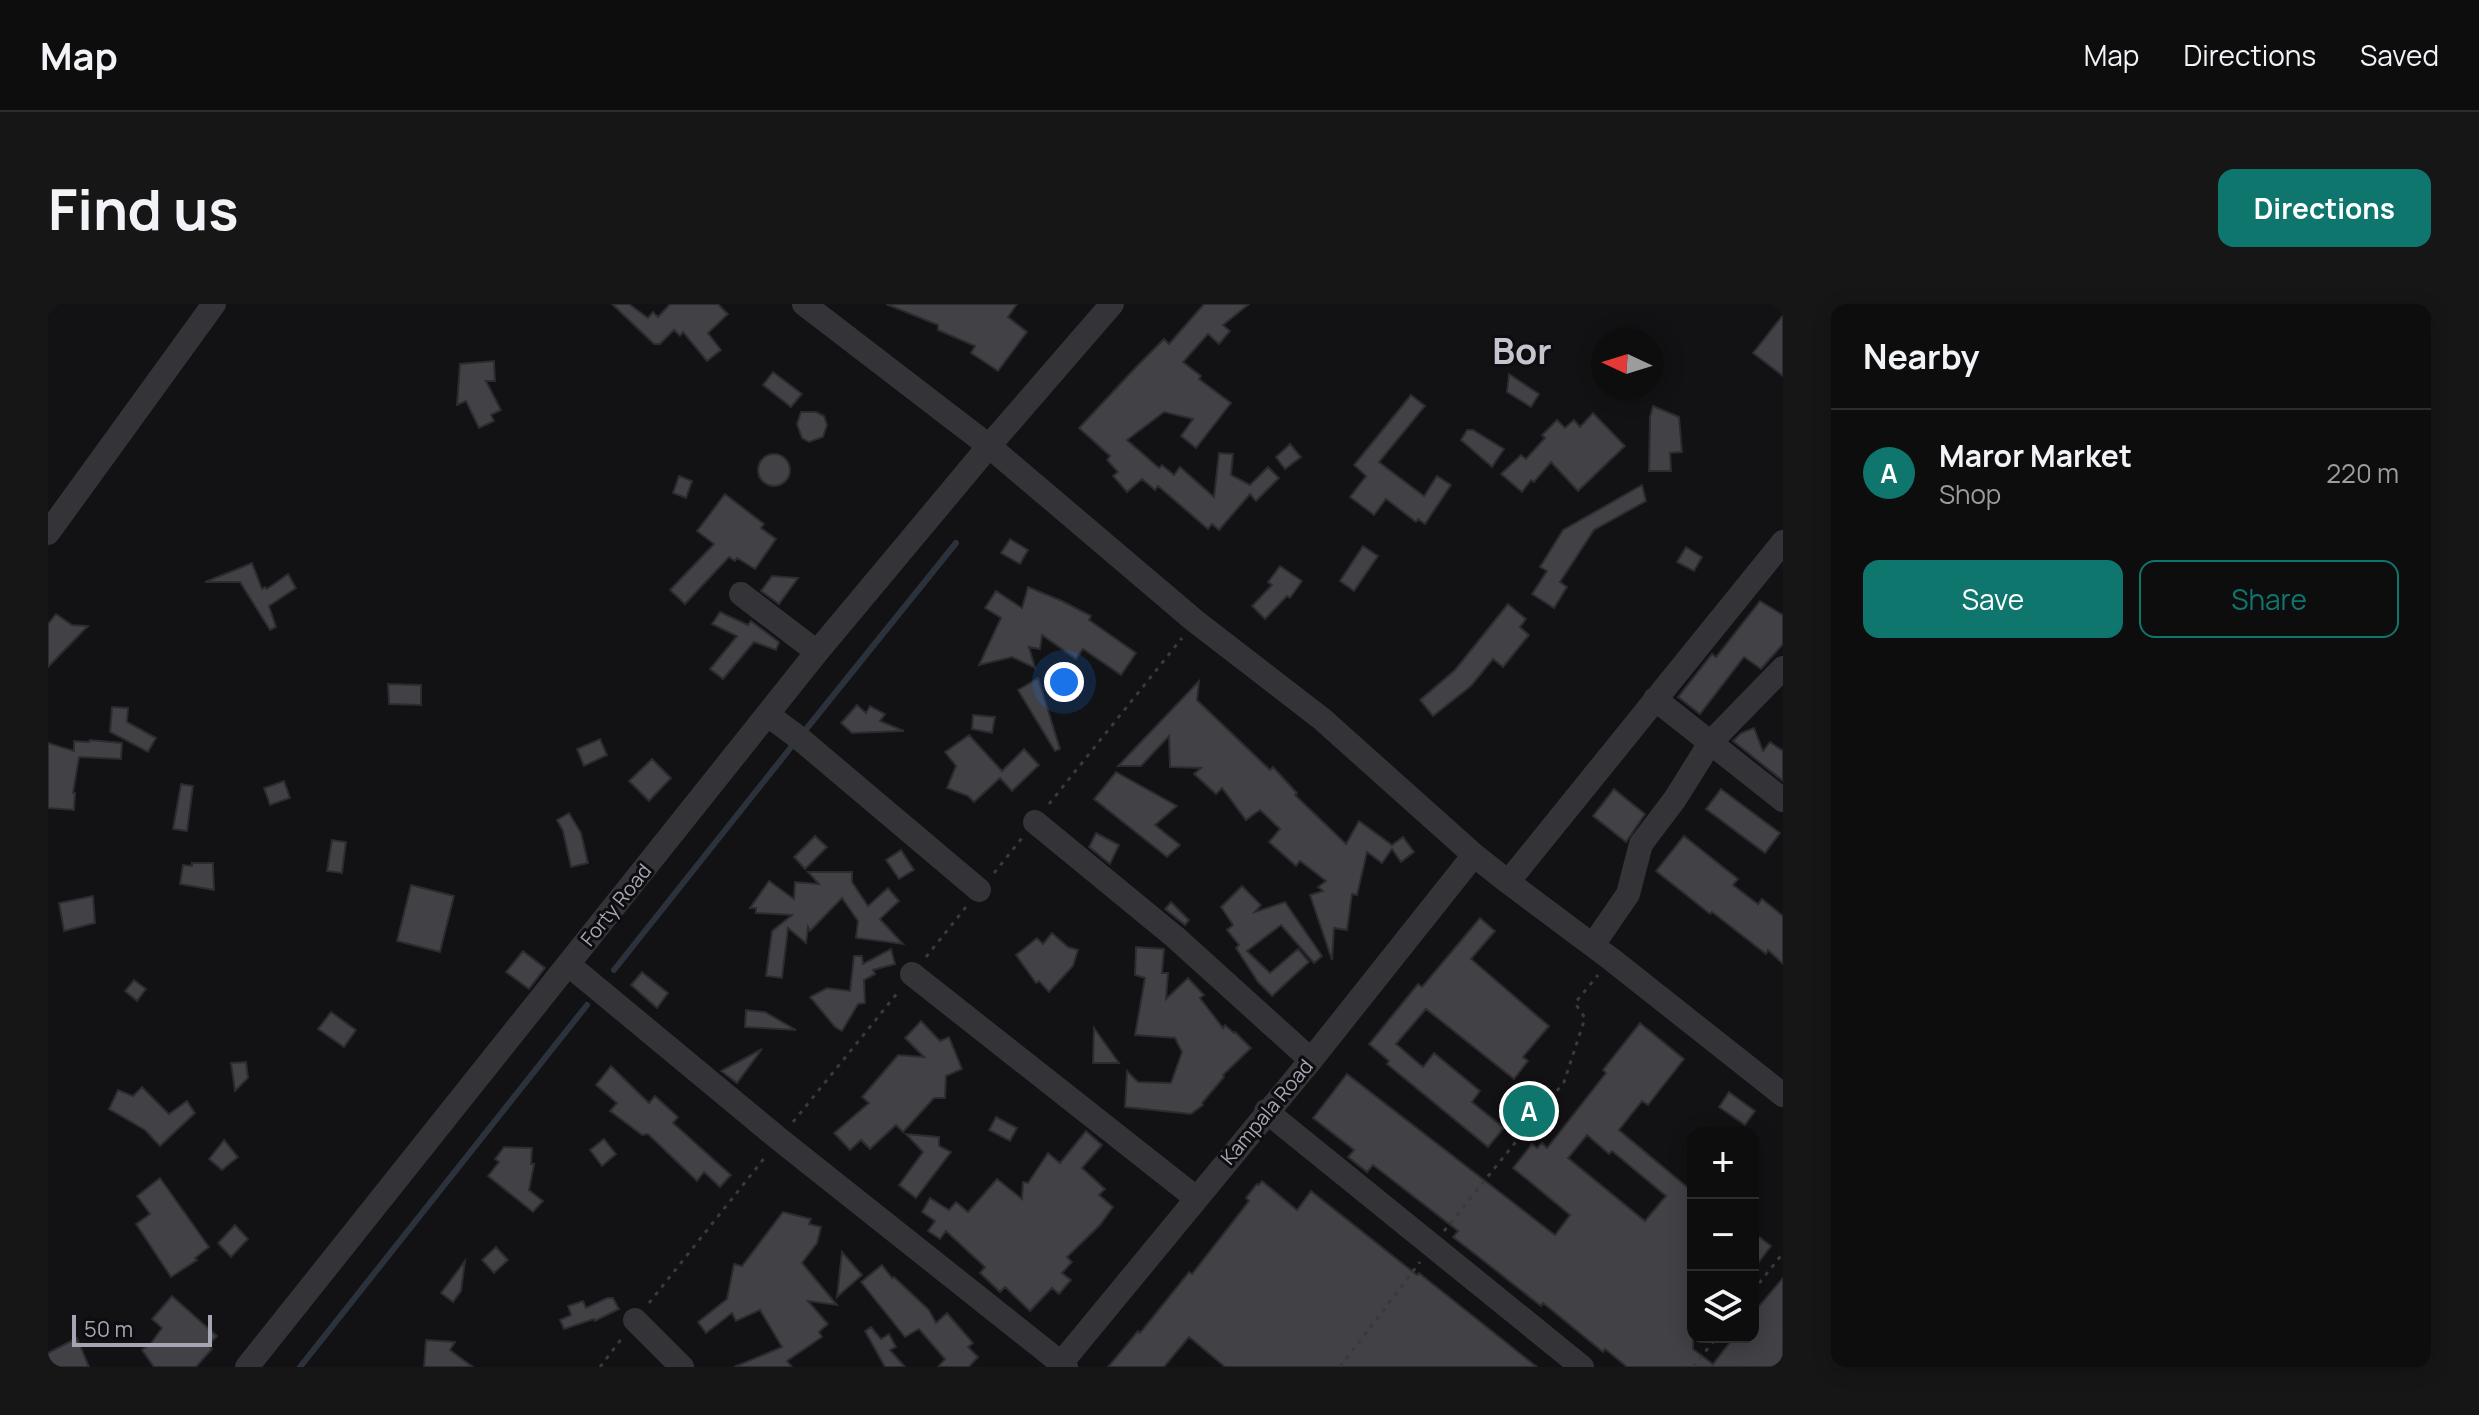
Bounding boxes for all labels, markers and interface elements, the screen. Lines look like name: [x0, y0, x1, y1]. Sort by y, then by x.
text: Map: [40, 29, 118, 81]
text: Map: [2084, 36, 2139, 74]
text: Directions: [2183, 36, 2316, 74]
text: Saved: [2360, 36, 2439, 74]
button: Directions: [2218, 169, 2431, 247]
text: Find us: [48, 170, 239, 247]
district label: Bor: [1492, 326, 1552, 375]
north arrow: [1591, 328, 1663, 400]
text: Nearby: [1863, 333, 1979, 379]
text: Maror Market: [1939, 435, 2132, 476]
text: A: [1880, 455, 1898, 491]
text: 220 m: [2326, 455, 2399, 491]
text: Shop: [1939, 476, 2001, 512]
button: Save: [1863, 560, 2123, 638]
button: Share: [2139, 560, 2399, 638]
your location: [1044, 662, 1084, 702]
street label: Forty Road: [574, 858, 657, 951]
street label: Kampala Road: [1214, 1053, 1319, 1170]
pin: A: [1503, 1081, 1555, 1141]
map controls: [1687, 1127, 1759, 1343]
button: +: [1687, 1127, 1759, 1199]
button: −: [1687, 1199, 1759, 1271]
button: layers: [1687, 1271, 1759, 1343]
scale bar: [72, 1311, 212, 1347]
text: 50 m: [84, 1314, 133, 1344]

